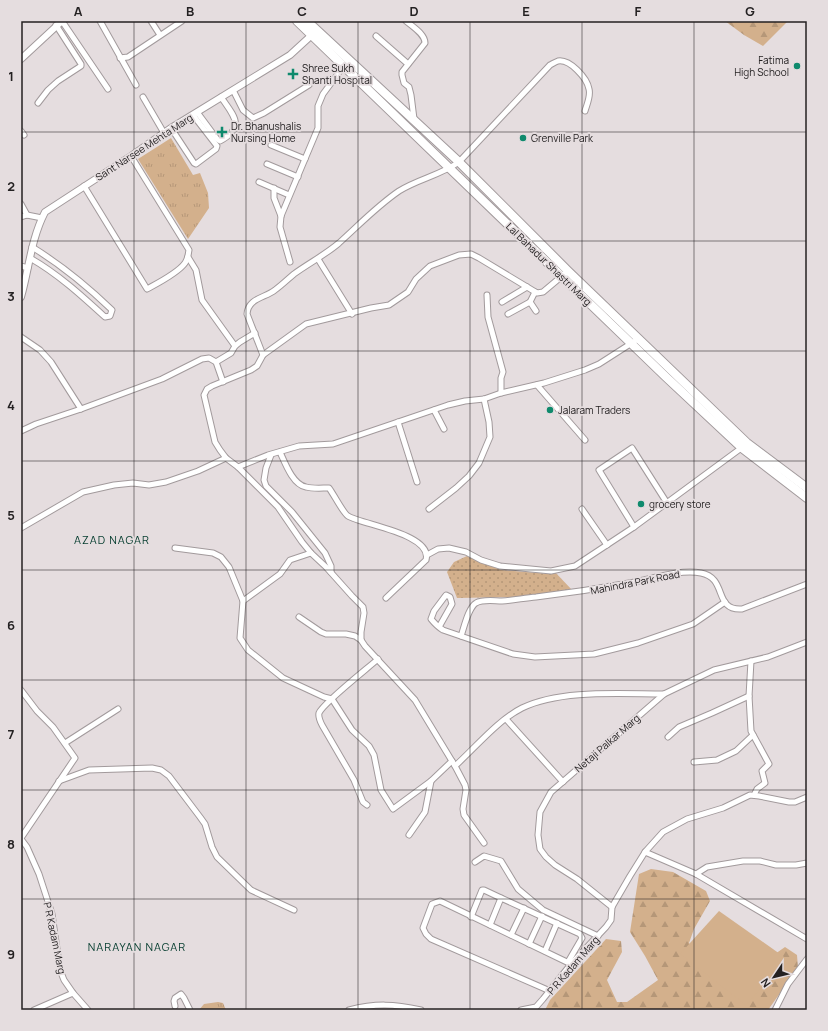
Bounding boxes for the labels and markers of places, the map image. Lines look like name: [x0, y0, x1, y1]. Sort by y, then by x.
place label: Fatima High School: [734, 53, 789, 79]
place label: Shree Sukh Shanti Hospital: [302, 61, 372, 87]
marker: Fatima High School: [792, 61, 802, 71]
marker: Shree Sukh Shanti Hospital: [287, 68, 299, 80]
place label: Dr. Bhanushalis Nursing Home: [231, 119, 301, 145]
marker: Dr. Bhanushalis Nursing Home: [216, 126, 228, 138]
place label: Grenville Park: [531, 131, 594, 145]
marker: Grenville Park: [518, 133, 528, 143]
place label: Jalaram Traders: [558, 403, 630, 417]
marker: Jalaram Traders: [545, 405, 555, 415]
place label: grocery store: [649, 497, 711, 511]
marker: grocery store: [636, 499, 646, 509]

